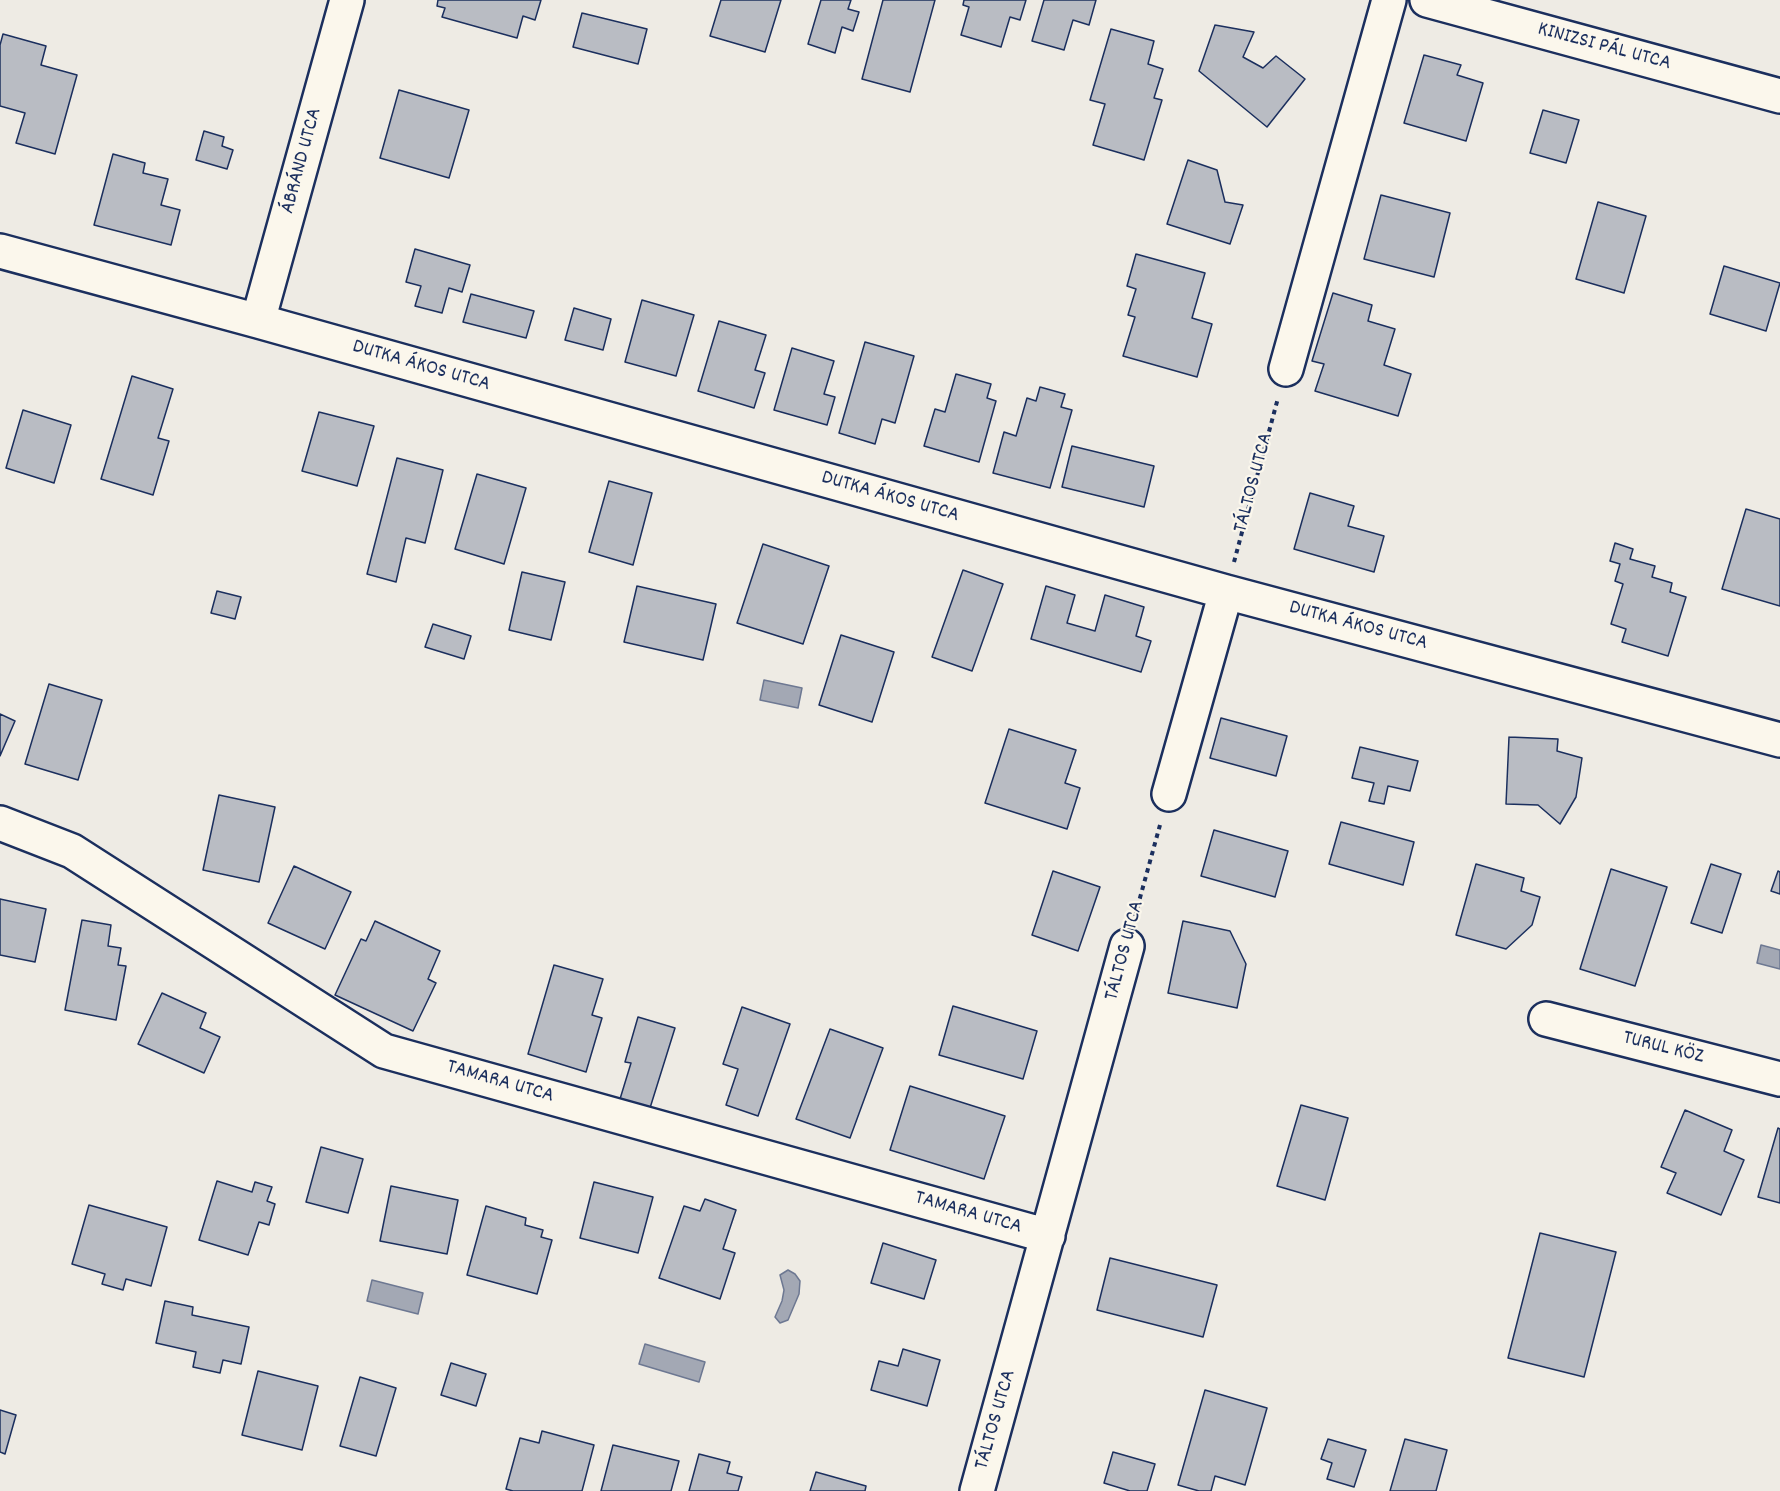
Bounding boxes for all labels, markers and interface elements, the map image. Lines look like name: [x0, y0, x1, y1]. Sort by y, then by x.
street label: KINIZSI PÁL UTCA: [1535, 18, 1673, 78]
street label: ÁBRÁND UTCA: [277, 105, 329, 217]
street label: DUTKA ÁKOS UTCA: [349, 335, 493, 399]
street label: TÁLTOS UTCA: [1230, 430, 1280, 536]
street label: DUTKA ÁKOS UTCA: [818, 466, 962, 530]
street label: DUTKA ÁKOS UTCA: [1286, 596, 1430, 658]
street label: TÁLTOS UTCA: [1101, 898, 1151, 1004]
street label: TURUL KÖZ: [1620, 1027, 1706, 1071]
street label: TAMARA UTCA: [443, 1056, 557, 1110]
street label: TAMARA UTCA: [911, 1187, 1025, 1241]
street label: TÁLTOS UTCA: [971, 1367, 1023, 1473]

